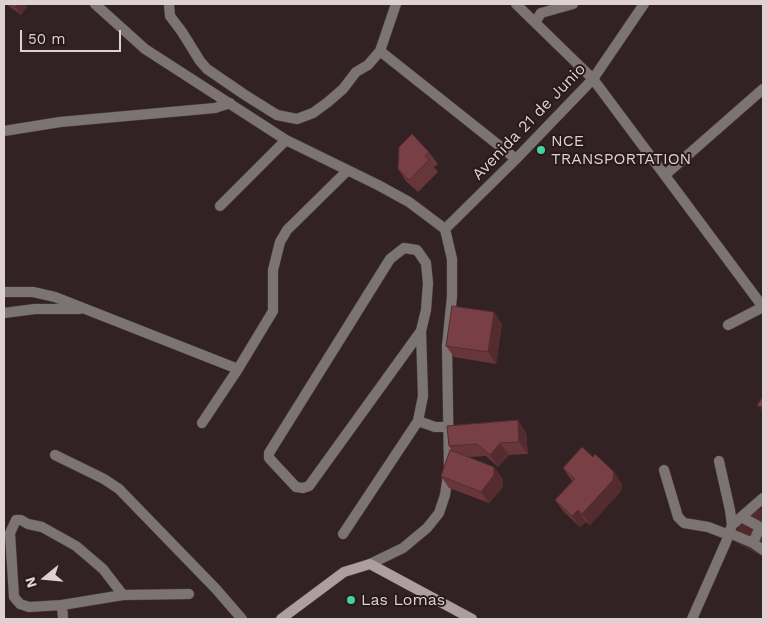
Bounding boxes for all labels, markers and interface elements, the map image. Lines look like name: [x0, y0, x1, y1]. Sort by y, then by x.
scale bar: [22, 20, 124, 52]
text: 50 m: [28, 30, 65, 48]
street label: Avenida 21 de Junio: [468, 60, 590, 184]
place label: NCE TRANSPORTATION: [551, 131, 691, 169]
marker: NCE TRANSPORTATION: [535, 144, 547, 156]
north arrow: [20, 553, 70, 603]
text: N: [21, 575, 40, 590]
place label: Las Lomas: [361, 590, 445, 610]
marker: Las Lomas: [345, 594, 357, 606]

